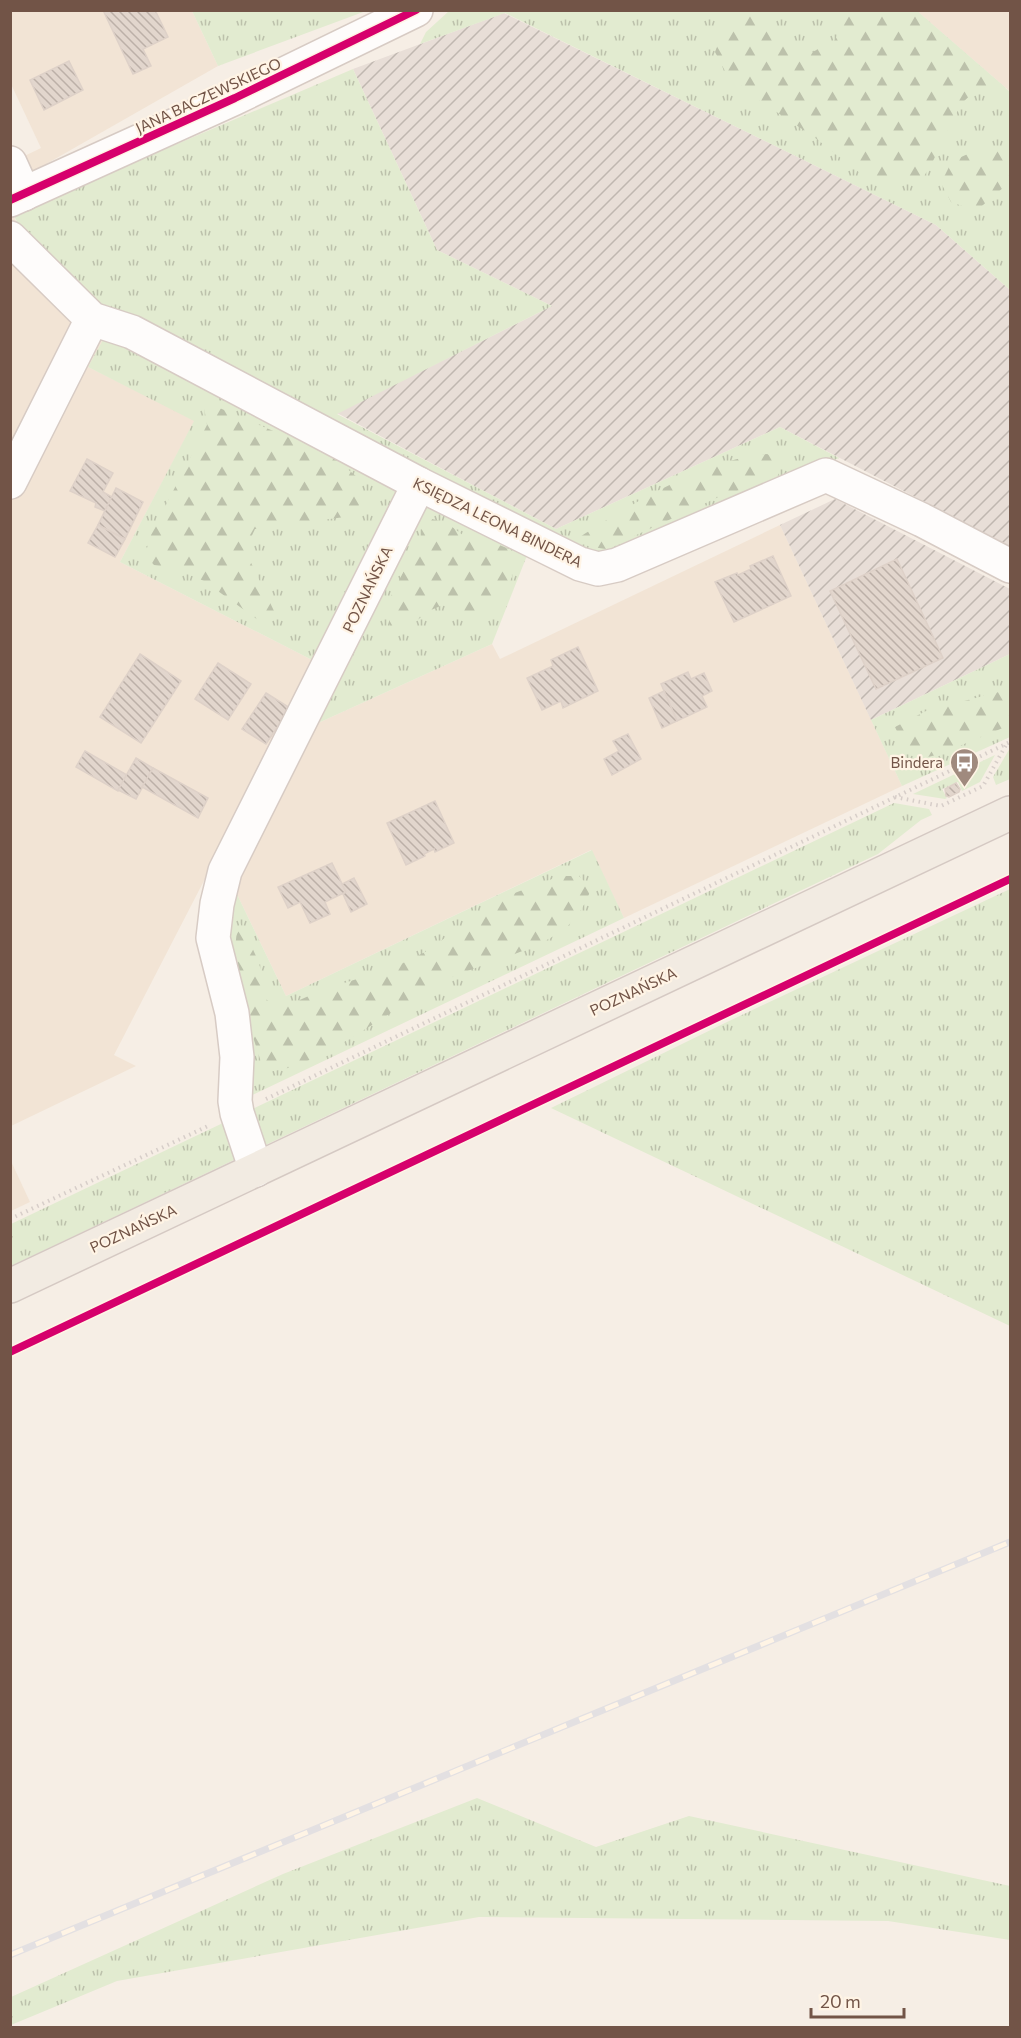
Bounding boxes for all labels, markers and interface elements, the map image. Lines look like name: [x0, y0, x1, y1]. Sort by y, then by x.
street label: JANA BACZEWSKIEGO: [132, 53, 284, 137]
street label: KSIĘDZA LEONA BINDERA: [411, 473, 585, 571]
street label: POZNAŃSKA: [337, 543, 396, 635]
bus stop icon: Bindera: [948, 746, 980, 788]
place label: Bindera: [891, 753, 943, 771]
street label: POZNAŃSKA: [586, 962, 679, 1019]
street label: POZNAŃSKA: [86, 1199, 179, 1256]
scale bar: [811, 1981, 904, 2019]
text: 20 m: [820, 1990, 861, 2012]

